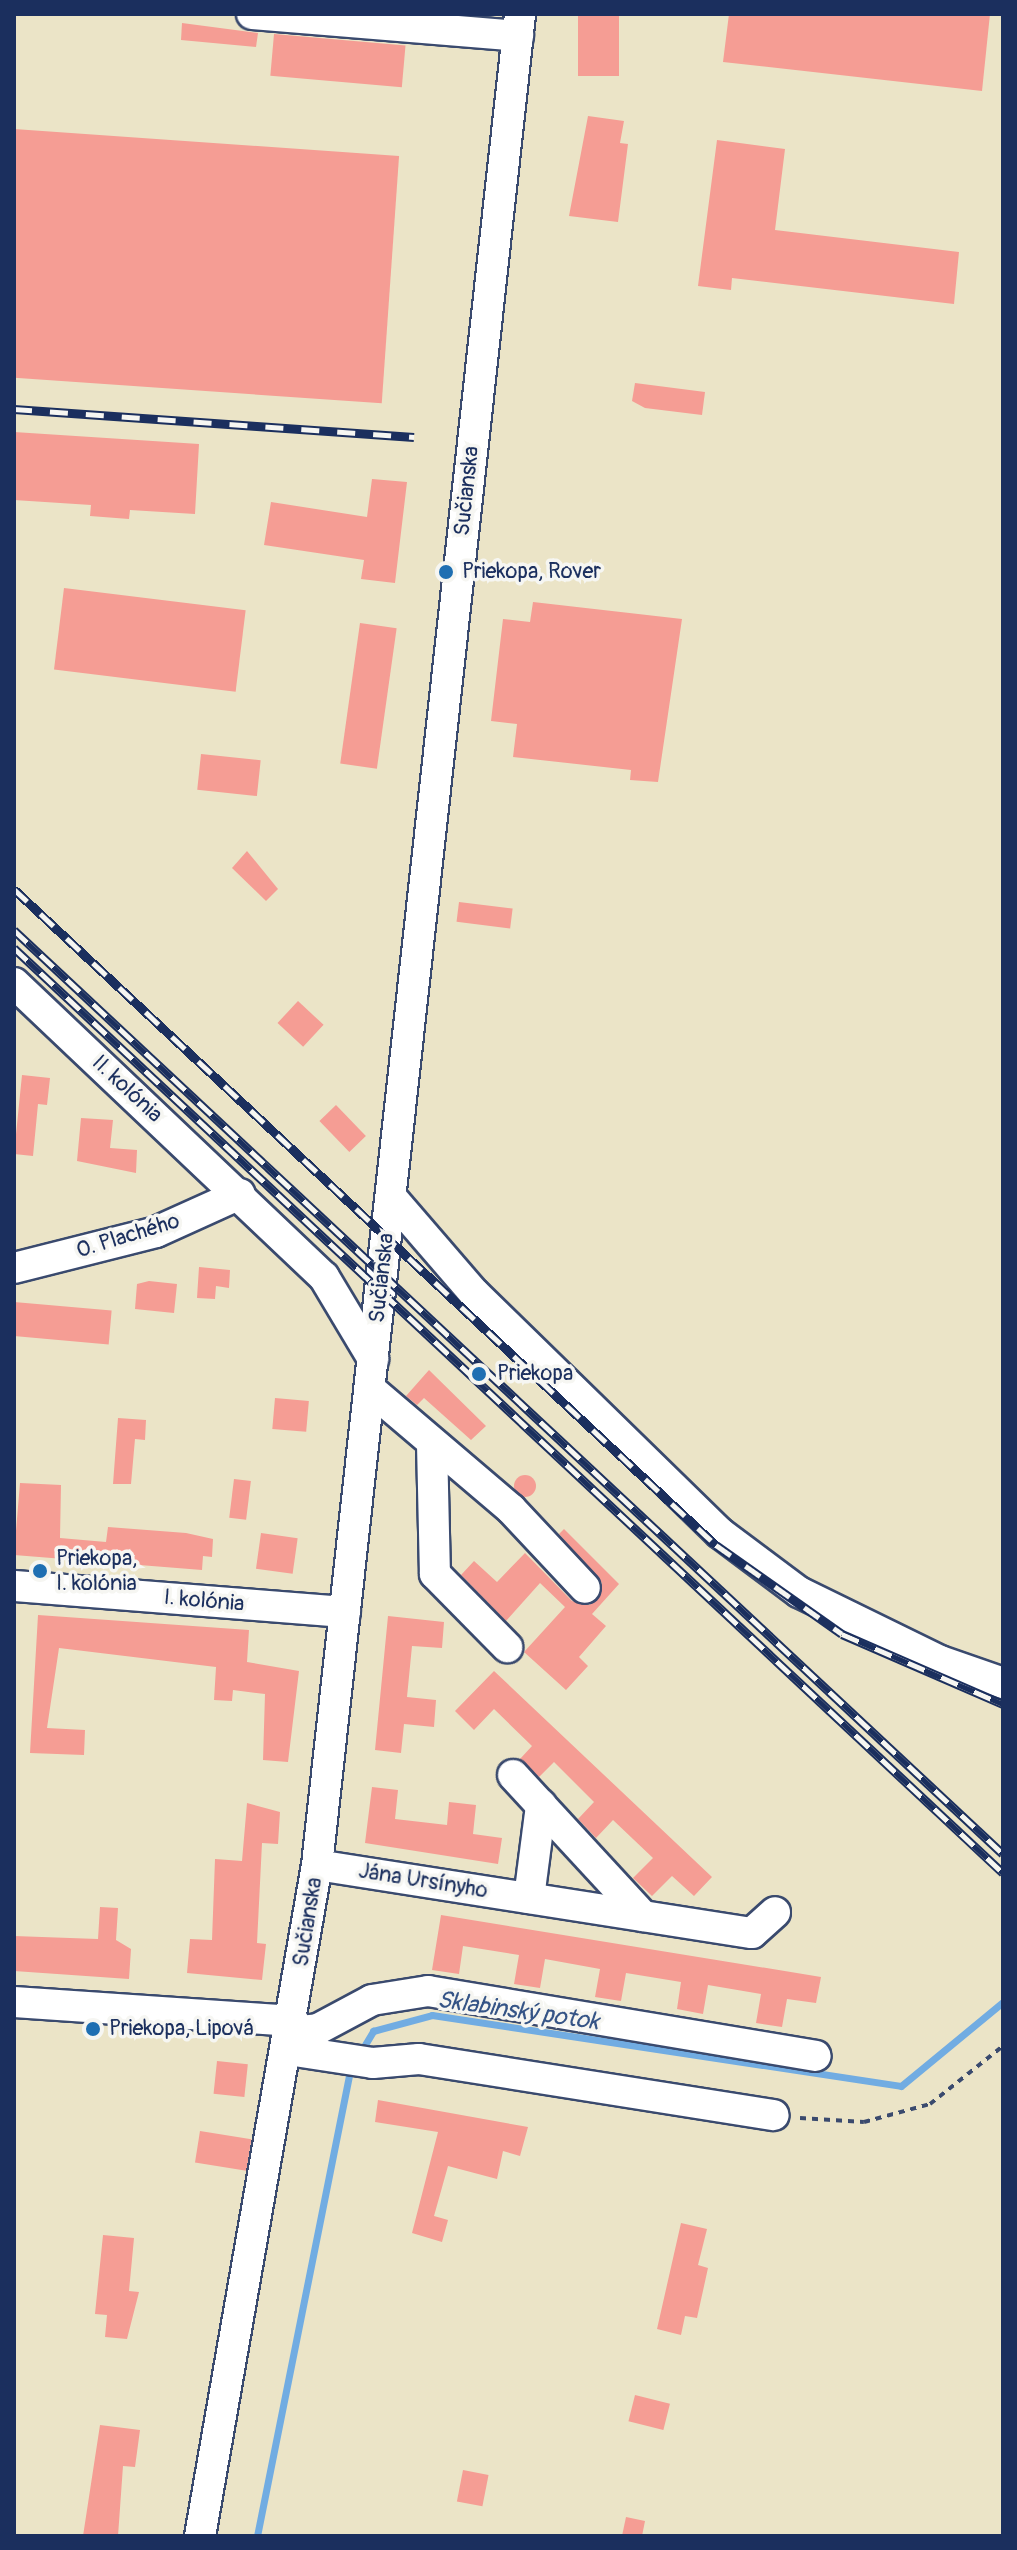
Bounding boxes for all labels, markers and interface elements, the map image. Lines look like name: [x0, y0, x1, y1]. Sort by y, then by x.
street label: Sučianska: [449, 445, 485, 537]
place label: Priekopa, Rover: [462, 559, 601, 585]
marker: Priekopa, Rover: [437, 563, 455, 581]
street label: II. kolónia: [86, 1050, 168, 1128]
street label: O. Plachého: [73, 1208, 183, 1264]
street label: Sučianska: [364, 1232, 400, 1324]
place label: Priekopa: [497, 1361, 573, 1387]
marker: Priekopa: [468, 1363, 490, 1385]
place label: Priekopa, I. kolónia: [56, 1545, 137, 1596]
marker: Priekopa, I. kolónia: [31, 1562, 49, 1580]
street label: I. kolónia: [163, 1584, 245, 1618]
street label: Jána Ursínyho: [357, 1858, 489, 1904]
street label: Sučianska: [288, 1875, 328, 1969]
water label: Sklabinský potok: [435, 1985, 601, 2037]
place label: Priekopa, Lipová: [109, 2016, 254, 2042]
marker: Priekopa, Lipová: [84, 2020, 102, 2038]

